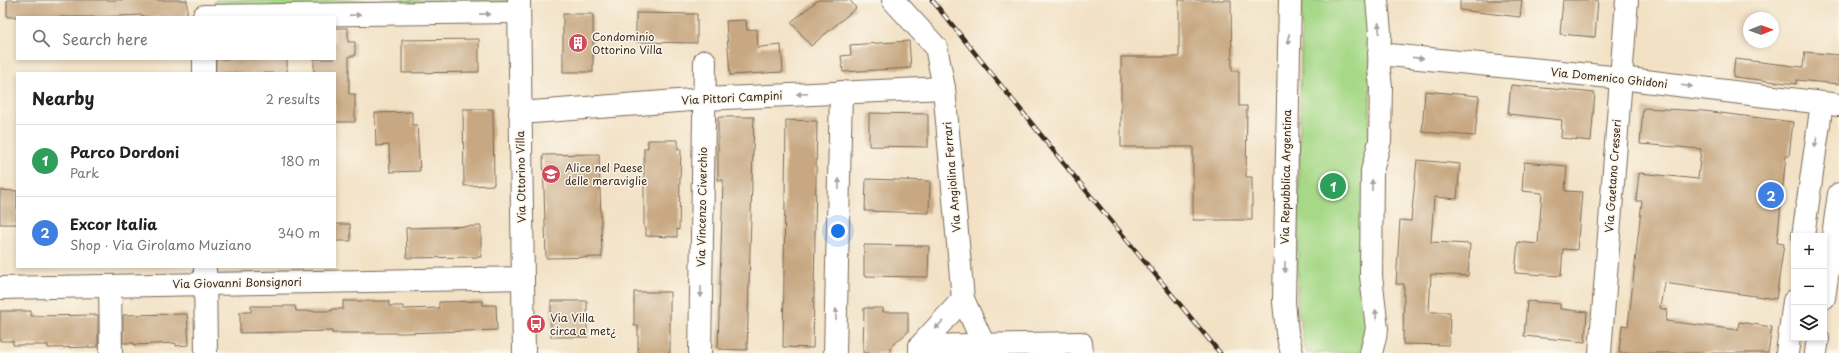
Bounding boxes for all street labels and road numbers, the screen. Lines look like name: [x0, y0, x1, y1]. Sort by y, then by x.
street label: Via Domenico Ghidoni: [1550, 63, 1668, 92]
street label: Via Pittori Campini: [681, 86, 783, 109]
street label: Via Repubblica Argentina: [1276, 109, 1295, 245]
street label: Via Gaetano Cresseri: [1600, 119, 1625, 233]
street label: Via Angiolina Ferrari: [938, 121, 965, 233]
street label: Via Ottorino Villa: [511, 131, 530, 223]
street label: Via Vincenzo Civerchio: [692, 147, 711, 267]
street label: Via Giovanni Bonsignori: [172, 273, 302, 292]

